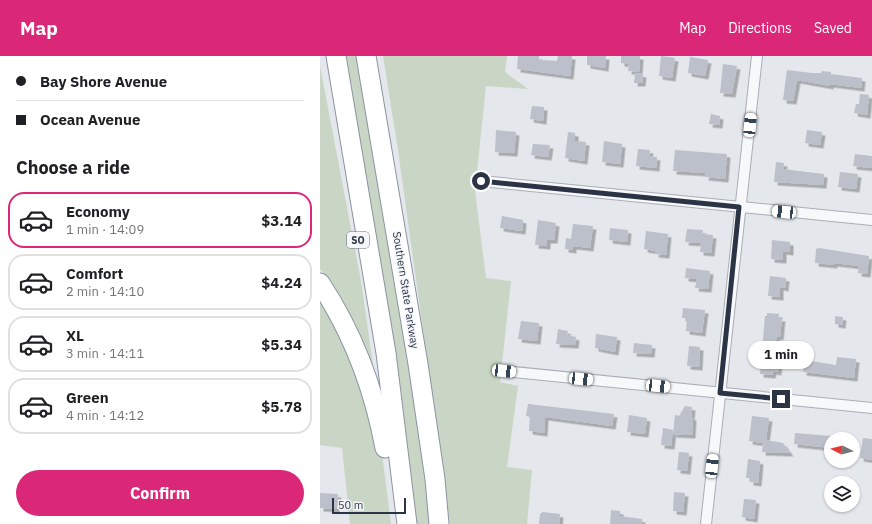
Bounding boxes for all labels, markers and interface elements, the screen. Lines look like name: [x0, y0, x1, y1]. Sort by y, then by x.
text: Map: [20, 16, 58, 40]
text: Map: [679, 19, 706, 37]
text: Directions: [728, 19, 792, 37]
text: Saved: [814, 19, 852, 37]
text: Bay Shore Avenue: [40, 72, 167, 91]
text: Ocean Avenue: [40, 110, 140, 129]
car: [743, 112, 757, 138]
text: Choose a ride: [16, 156, 130, 179]
route start: [472, 172, 490, 190]
icon: car: [18, 202, 54, 238]
text: Economy: [66, 202, 130, 221]
car: [771, 205, 797, 219]
text: $3.14: [261, 211, 302, 230]
text: 1 min · 14:09: [66, 221, 144, 238]
street label: Southern State Parkway: [390, 230, 422, 350]
road number: SO: [347, 232, 369, 248]
icon: car: [18, 264, 54, 300]
text: Comfort: [66, 264, 123, 283]
text: $4.24: [261, 273, 302, 292]
text: 2 min · 14:10: [66, 283, 144, 300]
icon: car: [18, 326, 54, 362]
text: XL: [66, 326, 84, 345]
text: $5.34: [261, 335, 302, 354]
callout: 1 min: [748, 341, 814, 369]
text: 3 min · 14:11: [66, 345, 144, 362]
text: 1 min: [764, 346, 798, 363]
car: [491, 364, 517, 378]
car: [568, 372, 594, 386]
car: [645, 379, 671, 393]
icon: car: [18, 388, 54, 424]
text: Green: [66, 388, 109, 407]
route end: [772, 390, 790, 408]
text: $5.78: [261, 397, 302, 416]
text: 4 min · 14:12: [66, 407, 144, 424]
north arrow: [824, 432, 860, 468]
map controls: [824, 432, 860, 512]
car: [705, 453, 719, 479]
button: Confirm: [16, 470, 304, 516]
button: layers: [824, 476, 860, 512]
scale bar: [332, 496, 406, 515]
text: 50 m: [338, 498, 363, 512]

